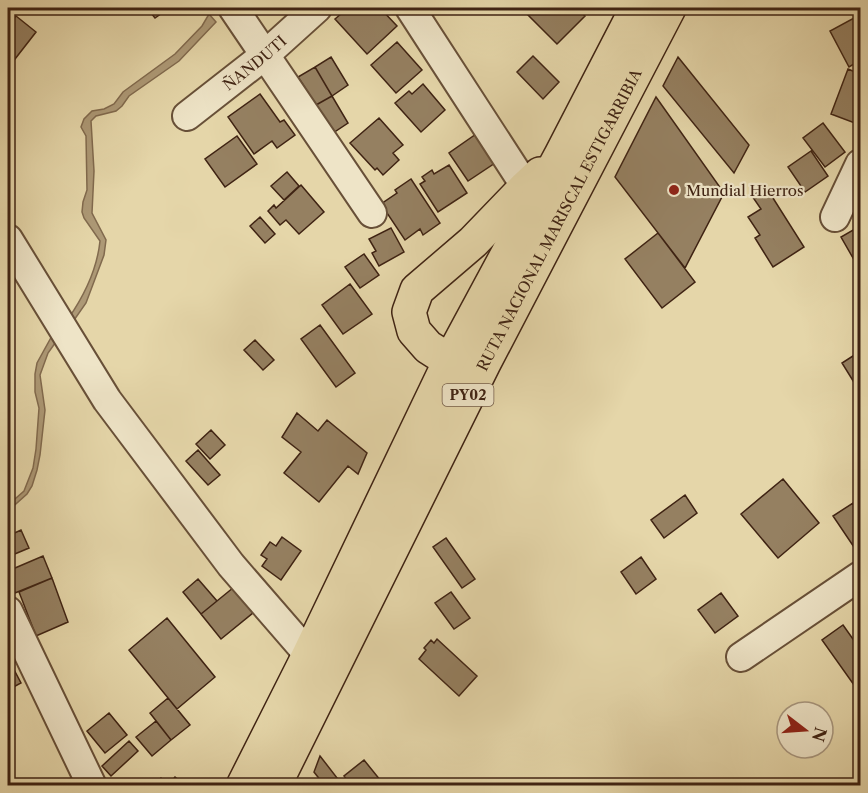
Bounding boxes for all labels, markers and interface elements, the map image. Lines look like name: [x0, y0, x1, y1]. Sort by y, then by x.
street label: ÑANDUTI: [219, 31, 290, 94]
street label: RUTA NACIONAL MARISCAL ESTIGARRIBIA: [472, 64, 646, 374]
place label: Mundial Hierros: [686, 181, 804, 200]
marker: Mundial Hierros: [667, 183, 681, 197]
road number: PY02: [442, 384, 494, 406]
north arrow: [775, 700, 835, 760]
text: N: [808, 725, 831, 744]

